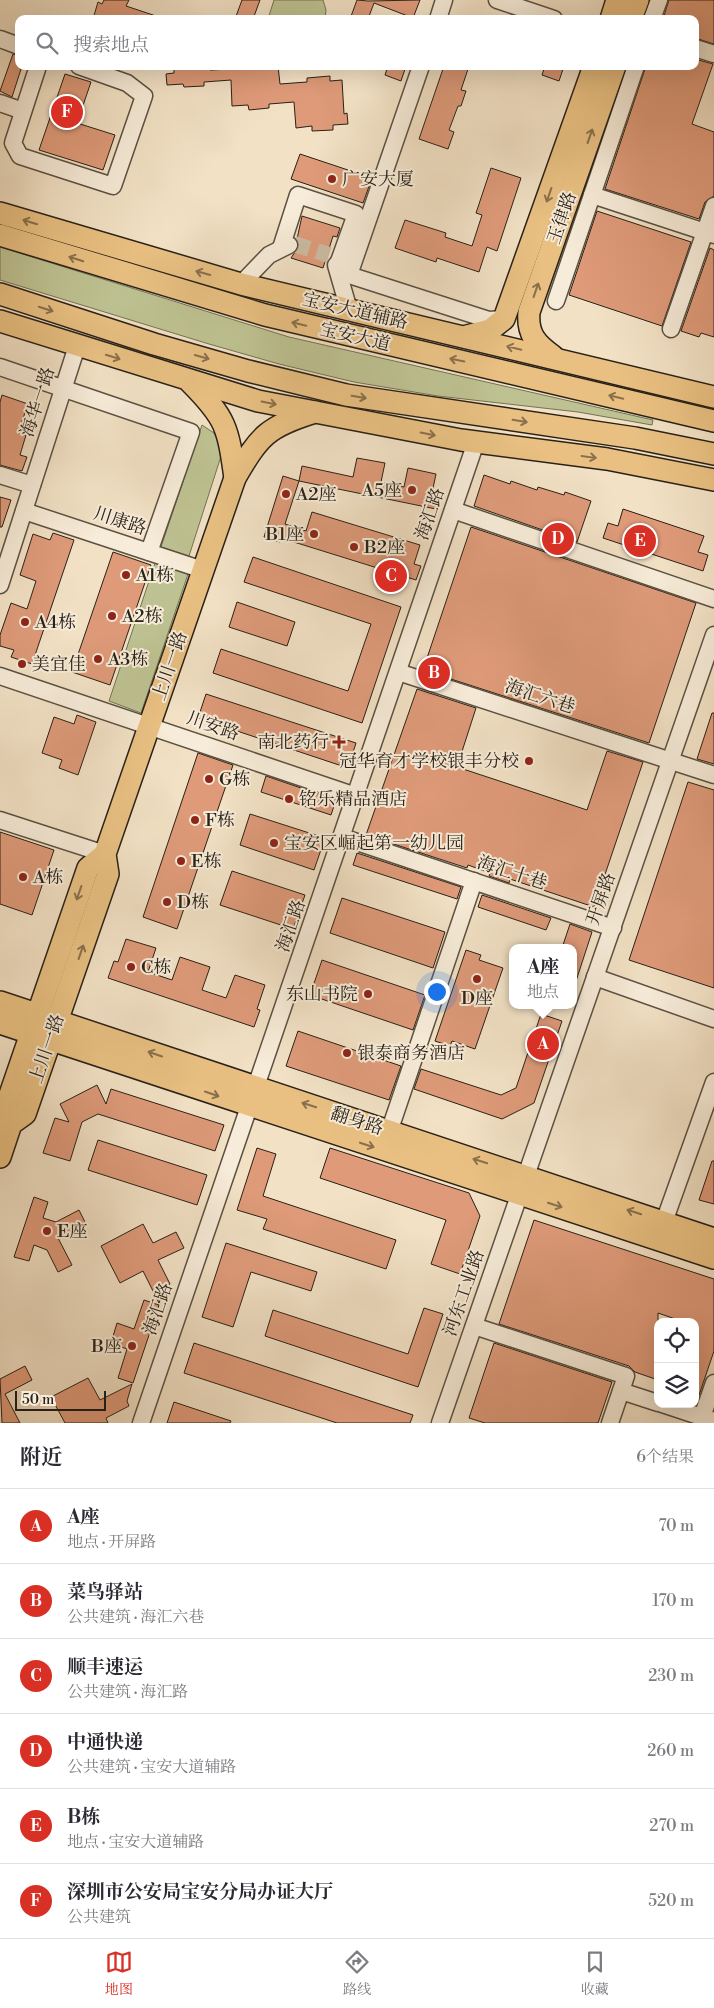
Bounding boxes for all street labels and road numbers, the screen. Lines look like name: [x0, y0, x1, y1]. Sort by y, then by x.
street label: 玉律路: [542, 189, 582, 247]
street label: 宝安大道辅路: [300, 288, 410, 334]
street label: 宝安大道: [317, 318, 393, 356]
street label: 海华一路: [16, 364, 60, 440]
street label: 海汇路: [410, 485, 450, 543]
street label: 川康路: [91, 502, 149, 540]
street label: 上川一路: [147, 628, 193, 704]
street label: 海汇六巷: [502, 675, 578, 719]
street label: 川安路: [184, 706, 242, 746]
street label: 海汇十巷: [474, 851, 550, 895]
street label: 开屏路: [581, 870, 621, 928]
street label: 海汇路: [271, 897, 311, 955]
street label: 上川一路: [24, 1011, 70, 1087]
street label: 翻身路: [328, 1102, 386, 1140]
street label: 河东工业路: [438, 1247, 490, 1339]
street label: 海汇路: [138, 1280, 178, 1338]

